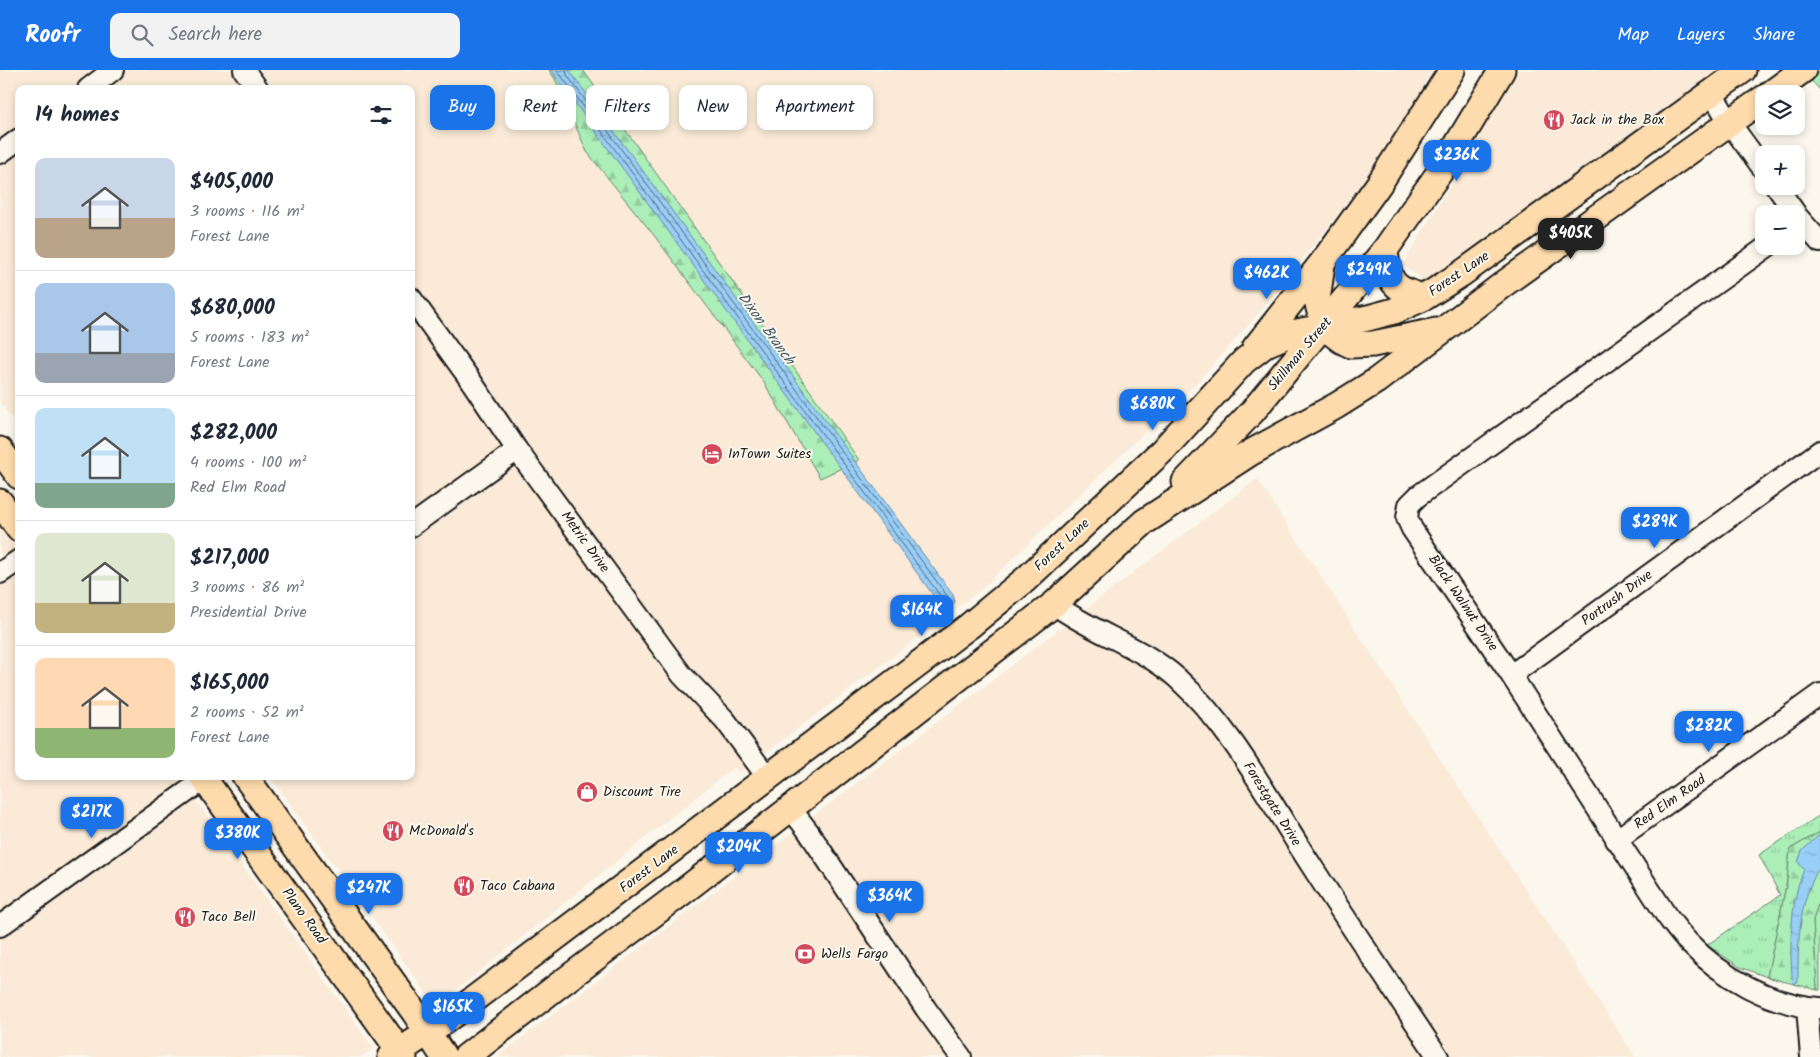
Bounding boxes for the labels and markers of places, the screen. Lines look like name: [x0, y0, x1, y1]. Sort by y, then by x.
restaurant icon: Jack in the Box: [1542, 108, 1566, 132]
place label: Jack in the Box: [1570, 109, 1665, 131]
pin: $236K: [1422, 140, 1492, 182]
pin: $405K: [1536, 218, 1606, 260]
pin: $249K: [1334, 254, 1404, 297]
pin: $462K: [1232, 258, 1302, 300]
pin: $680K: [1118, 388, 1188, 431]
hotel icon: InTown Suites: [700, 442, 724, 466]
place label: InTown Suites: [728, 443, 811, 465]
pin: $289K: [1620, 506, 1690, 549]
pin: $164K: [887, 594, 957, 637]
pin: $282K: [1674, 710, 1744, 753]
shop icon: Discount Tire: [575, 780, 599, 804]
place label: Discount Tire: [603, 781, 682, 803]
pin: $217K: [57, 796, 127, 839]
pin: $380K: [203, 818, 273, 860]
restaurant icon: McDonald's: [381, 819, 405, 843]
place label: McDonald's: [409, 820, 474, 842]
pin: $204K: [704, 832, 774, 874]
pin: $247K: [334, 872, 404, 915]
restaurant icon: Taco Cabana: [452, 874, 476, 898]
place label: Taco Cabana: [480, 875, 555, 897]
pin: $364K: [855, 880, 925, 923]
restaurant icon: Taco Bell: [173, 905, 197, 929]
place label: Taco Bell: [201, 906, 256, 928]
bank icon: Wells Fargo: [793, 942, 817, 966]
place label: Wells Fargo: [821, 943, 888, 965]
pin: $165K: [418, 992, 488, 1034]

